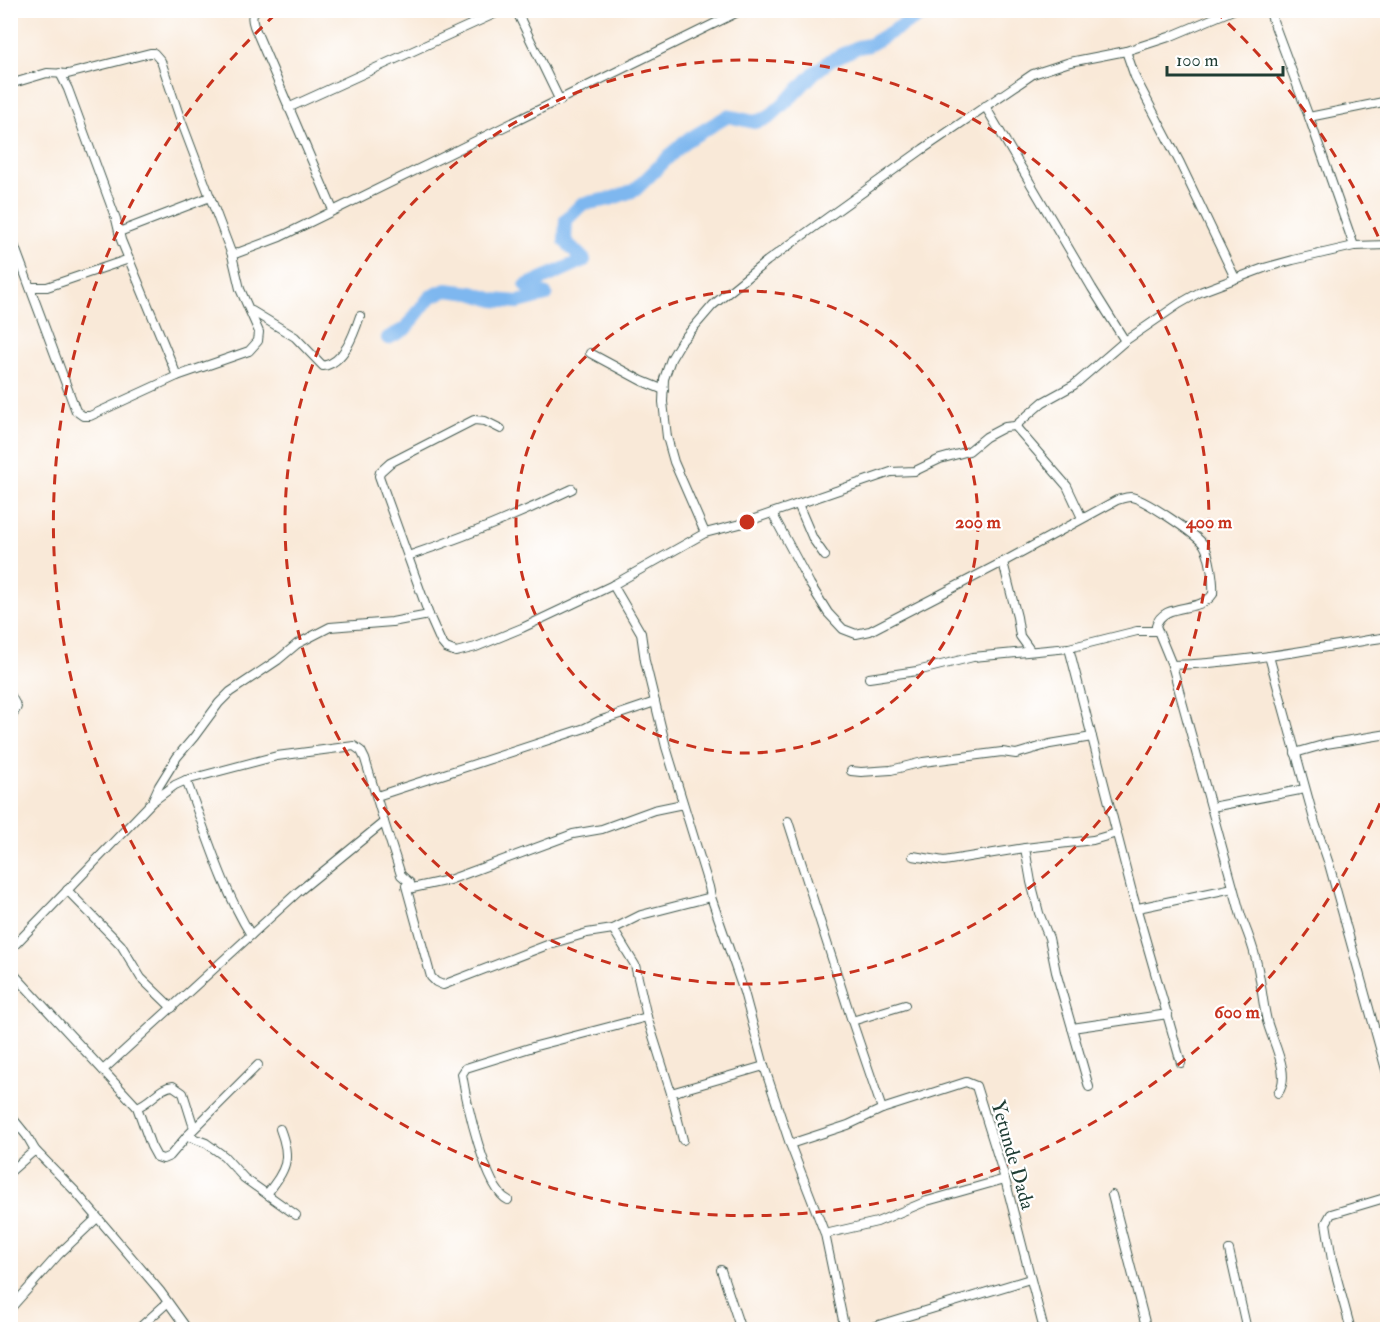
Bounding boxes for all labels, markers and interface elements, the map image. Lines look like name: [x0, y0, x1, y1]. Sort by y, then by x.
scale bar: [1167, 39, 1282, 77]
text: 100 m: [1176, 49, 1219, 72]
text: 200 m: [955, 511, 1002, 534]
text: 400 m: [1185, 511, 1233, 534]
centre of rings: [737, 512, 757, 532]
text: 600 m: [1214, 1001, 1261, 1024]
street label: Yetunde Dada: [986, 1098, 1041, 1213]

